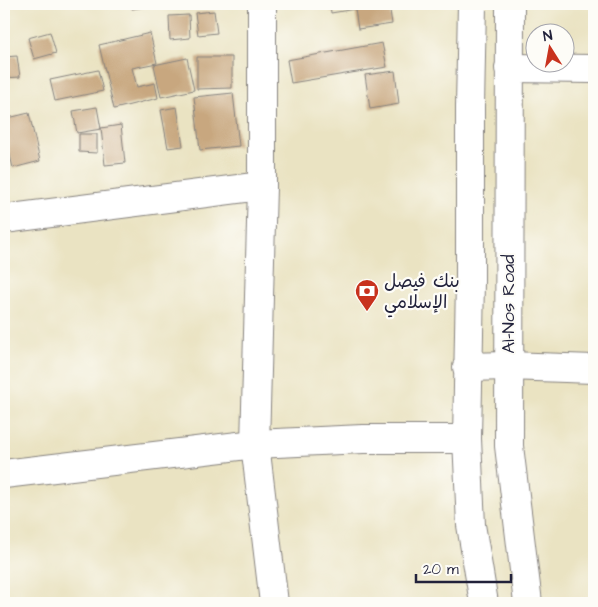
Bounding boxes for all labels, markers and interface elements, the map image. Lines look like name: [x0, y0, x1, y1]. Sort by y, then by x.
north arrow: [526, 22, 576, 72]
text: N: [541, 26, 554, 47]
street label: Al-Nos Road: [496, 255, 521, 353]
place label: بنك فيصل الإسلامي: [384, 269, 460, 318]
bank icon: بنك فيصل الإسلامي: [354, 278, 380, 312]
scale bar: [416, 552, 510, 584]
text: 20 m: [423, 559, 459, 580]

